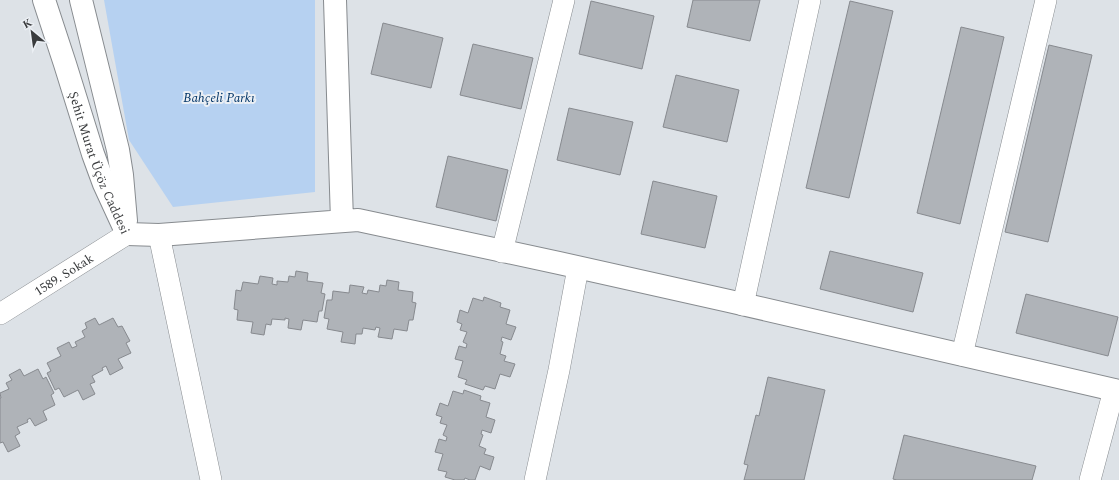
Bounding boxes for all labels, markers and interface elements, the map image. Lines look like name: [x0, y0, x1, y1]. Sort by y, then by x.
north arrow: [12, 12, 52, 52]
text: K: [20, 14, 36, 33]
park label: Bahçeli Parkı: [183, 88, 255, 108]
street label: Şehit Murat Üçöz Caddesi: [63, 89, 135, 238]
street label: 1589. Sokak: [30, 248, 98, 301]

